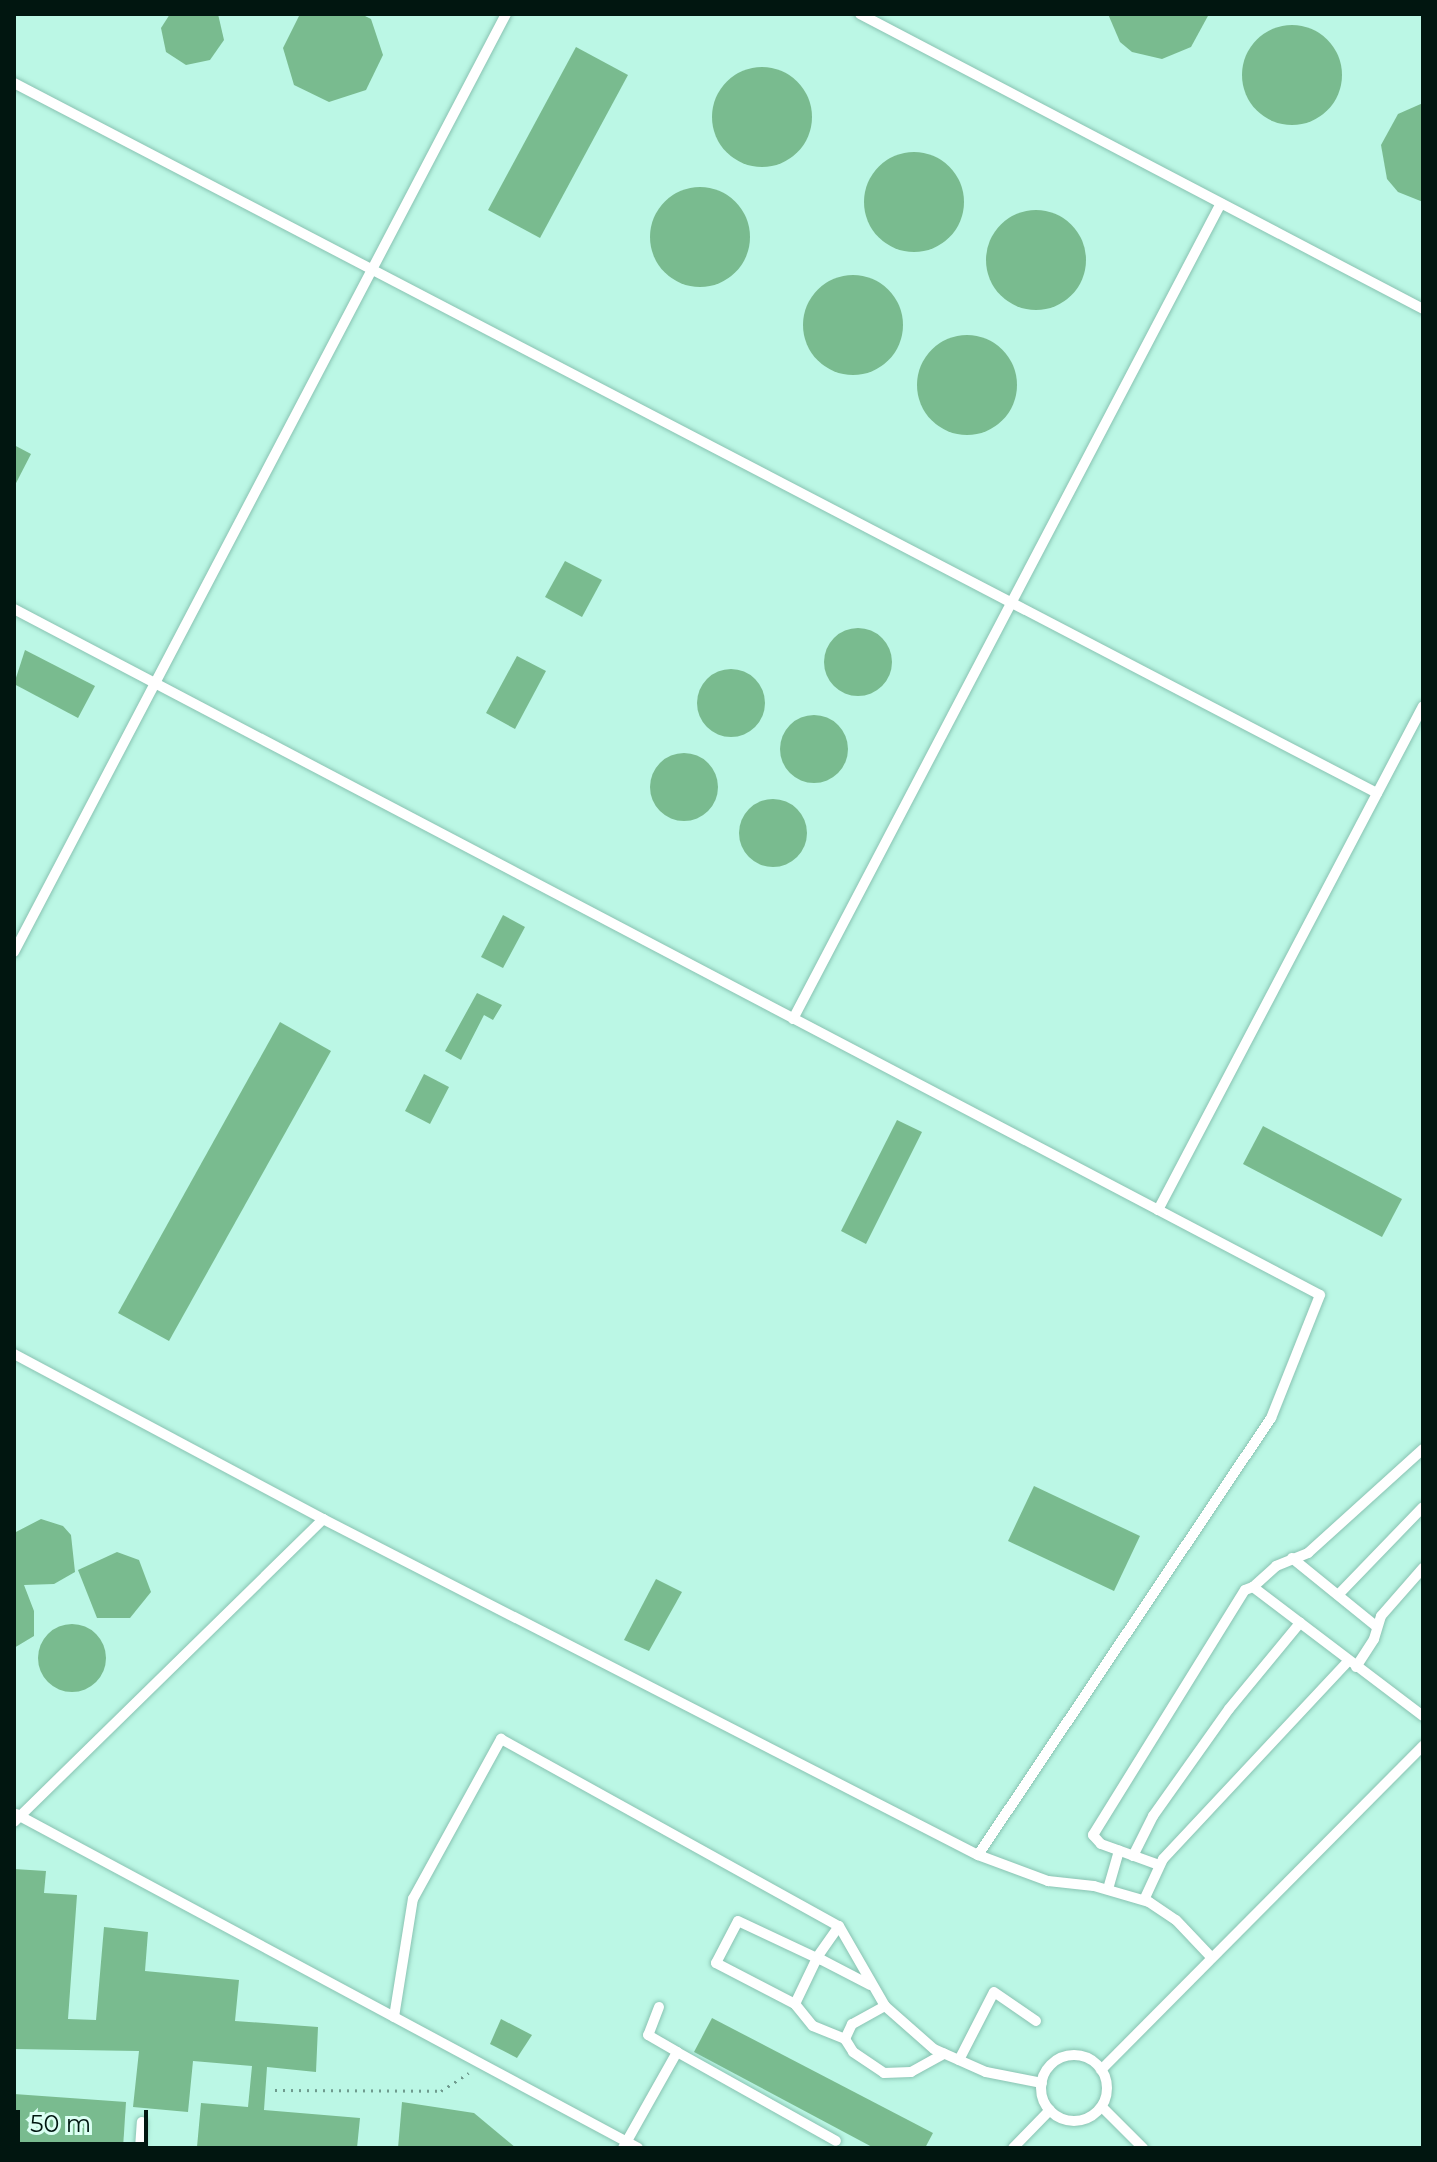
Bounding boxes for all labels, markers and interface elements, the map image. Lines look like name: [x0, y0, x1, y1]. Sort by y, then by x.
scale bar: [20, 2094, 152, 2144]
text: 50 m: [30, 2109, 91, 2138]

